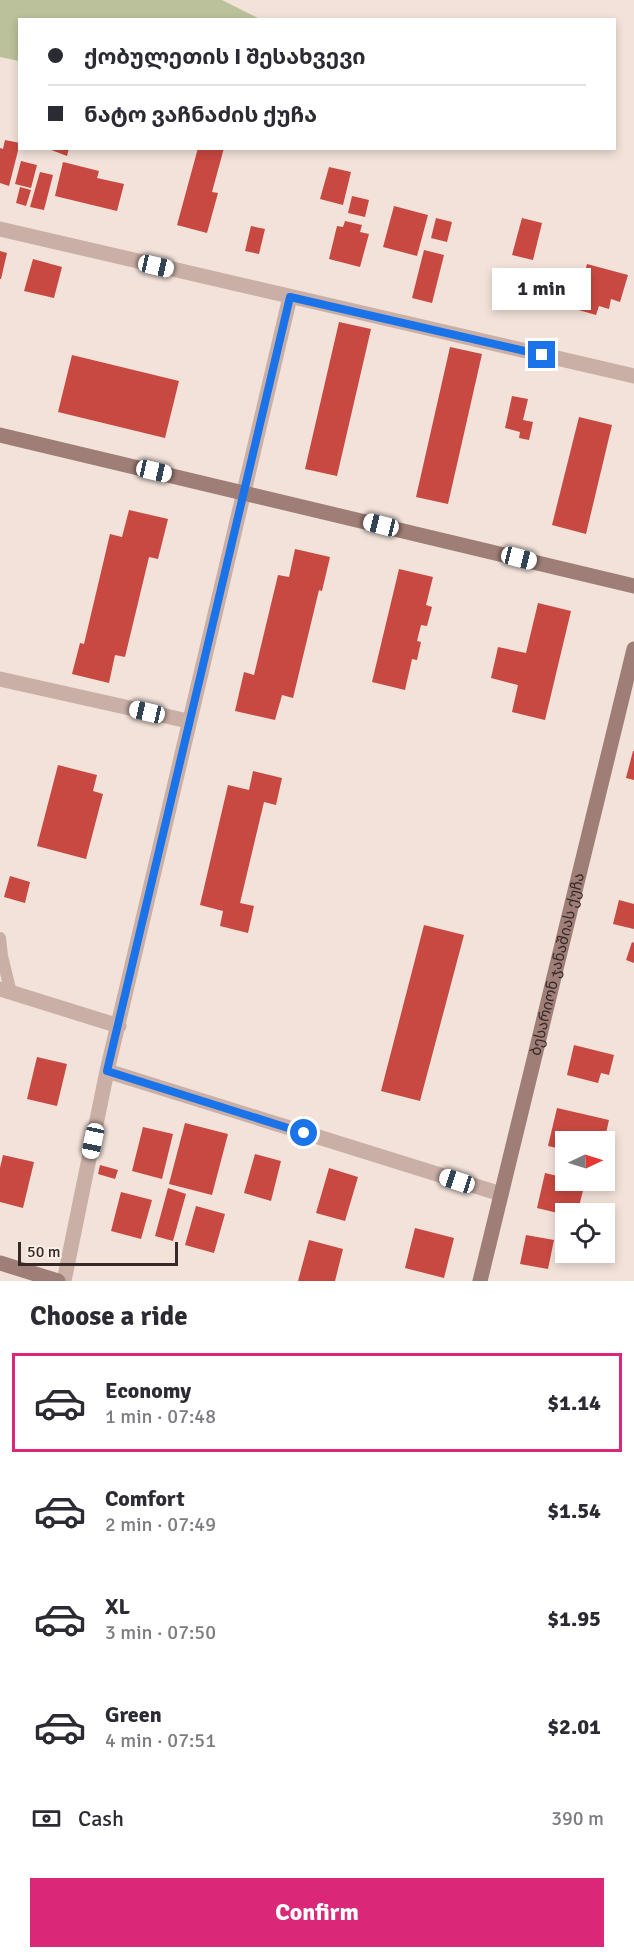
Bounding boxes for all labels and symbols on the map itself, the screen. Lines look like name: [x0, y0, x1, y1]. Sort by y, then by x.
car: [136, 253, 176, 279]
callout: 1 min: [492, 268, 592, 310]
route end: [528, 341, 555, 368]
car: [134, 458, 174, 484]
car: [361, 512, 401, 538]
car: [499, 545, 539, 571]
car: [127, 699, 167, 725]
street label: ბესარიონ ჯანაშიას ქუჩა: [526, 871, 588, 1058]
route start: [290, 1119, 317, 1146]
car: [80, 1122, 106, 1160]
north arrow: [555, 1131, 615, 1191]
car: [437, 1167, 477, 1195]
scale bar: [18, 1239, 178, 1266]

